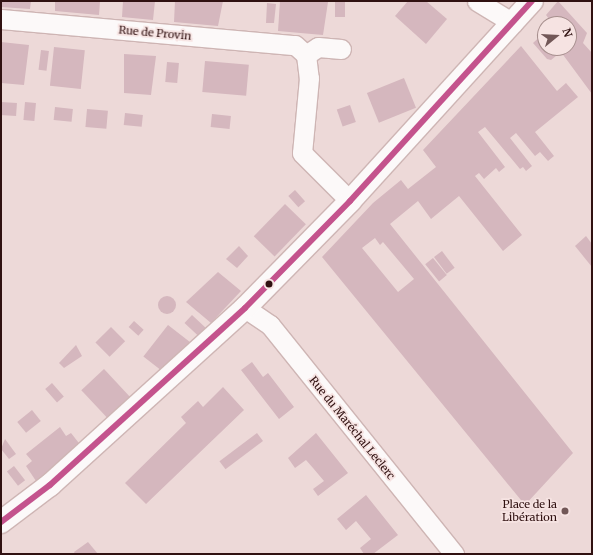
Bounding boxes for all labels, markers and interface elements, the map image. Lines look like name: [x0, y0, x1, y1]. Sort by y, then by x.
north arrow: [537, 16, 577, 56]
street label: Rue de Provin: [118, 23, 192, 43]
text: N: [559, 26, 575, 39]
unlabelled marker: [264, 279, 274, 289]
street label: Rue du Maréchal Leclerc: [306, 374, 398, 482]
place label: Place de la Libération: [502, 498, 557, 524]
marker: Place de la Libération: [560, 506, 570, 516]

